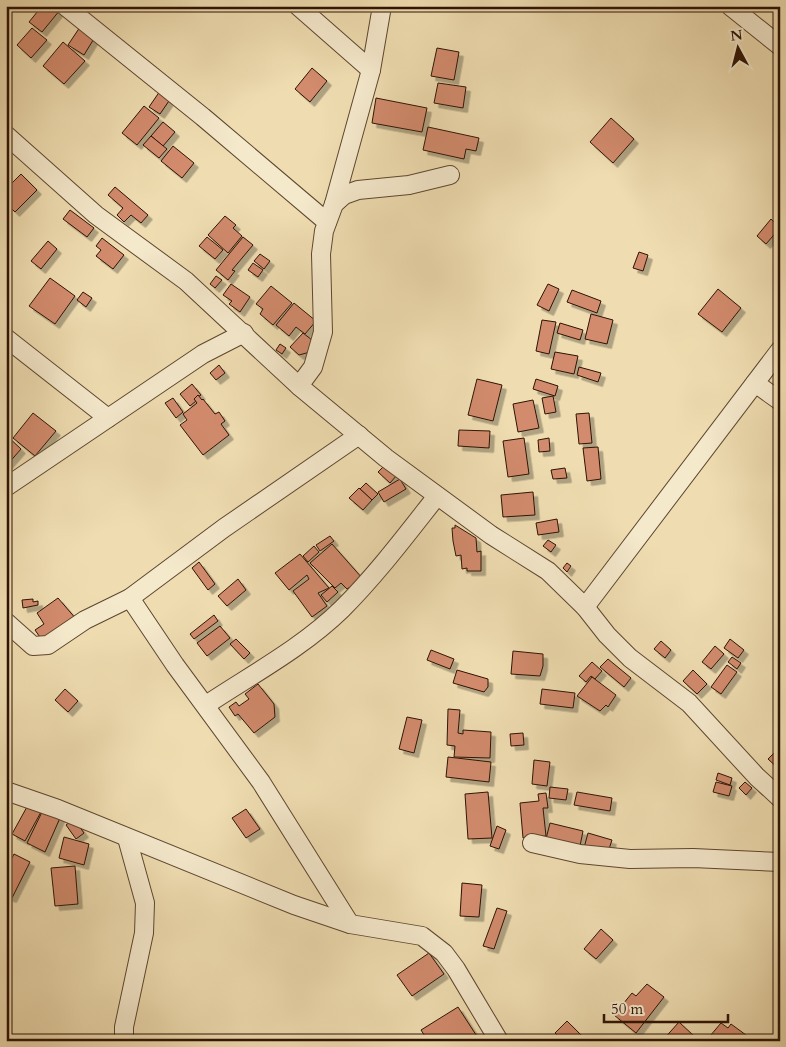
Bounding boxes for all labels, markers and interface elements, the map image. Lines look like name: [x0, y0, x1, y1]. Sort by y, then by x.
north arrow: [714, 22, 764, 72]
text: N: [729, 25, 744, 46]
scale bar: [604, 992, 727, 1024]
text: 50 m: [611, 999, 643, 1019]

